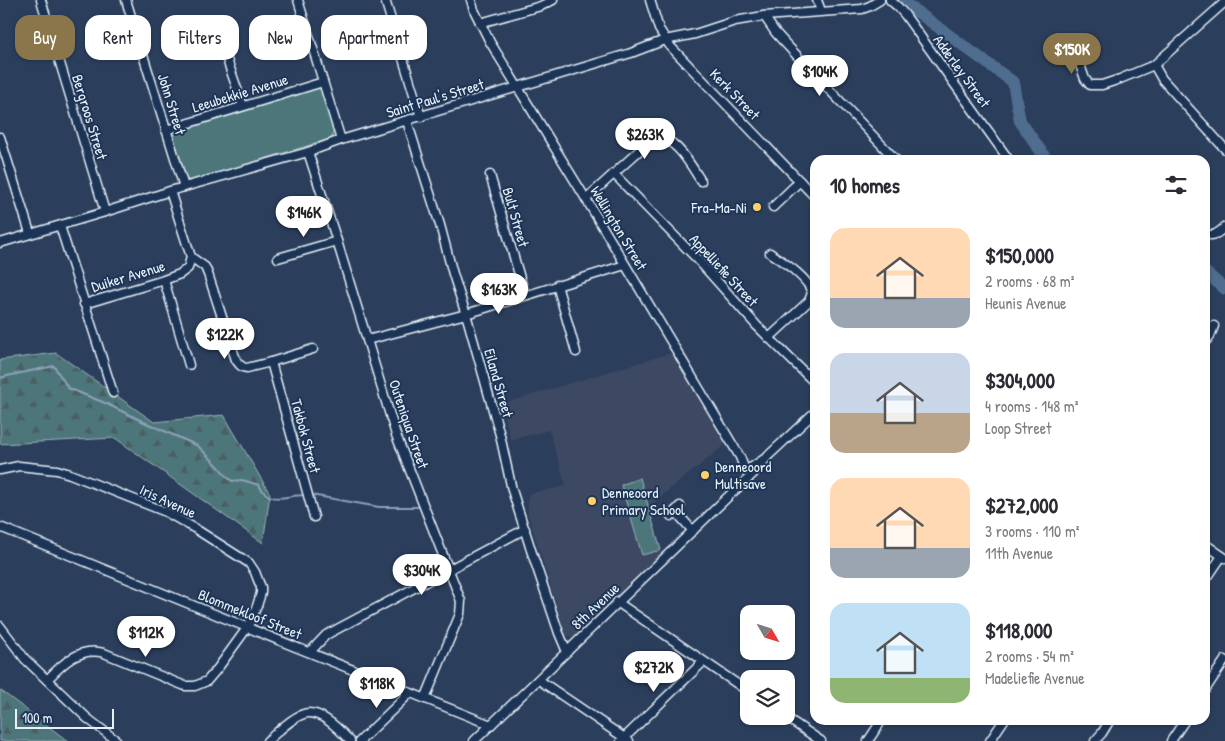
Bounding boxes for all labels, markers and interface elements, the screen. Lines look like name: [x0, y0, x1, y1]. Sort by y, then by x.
chip: Buy: [15, 15, 75, 60]
chip: Rent: [85, 15, 151, 60]
chip: Filters: [161, 15, 239, 60]
chip: New: [249, 15, 311, 60]
chip: Apartment: [321, 15, 427, 60]
street label: Adderley Street: [928, 30, 996, 112]
pin: $150K: [1037, 32, 1107, 75]
text: $150K: [1054, 38, 1090, 60]
pin: $104K: [785, 54, 855, 97]
text: $104K: [802, 60, 838, 82]
street label: Kerk Street: [705, 64, 765, 125]
street label: Leeubekkie Avenue: [190, 68, 290, 118]
street label: John Street: [153, 71, 192, 138]
street label: Bergroos Street: [67, 72, 113, 163]
street label: Saint Paul's Street: [384, 73, 487, 123]
pin: $263K: [610, 118, 680, 160]
text: $263K: [626, 123, 664, 145]
text: 10 homes: [830, 171, 900, 200]
icon: filters: [1162, 171, 1190, 199]
street label: Wellington Street: [586, 182, 653, 275]
street label: Bult Street: [497, 185, 535, 250]
pin: $146K: [269, 196, 339, 238]
place label: Fra-Ma-Ni: [690, 197, 747, 218]
text: $146K: [287, 201, 321, 223]
marker: Fra-Ma-Ni: [751, 201, 763, 213]
street label: Appelliefie Street: [685, 229, 764, 312]
text: $150,000: [985, 241, 1054, 270]
icon: home: [870, 248, 930, 308]
street label: Duiker Avenue: [89, 255, 167, 297]
text: 2 rooms · 68 m²: [985, 270, 1074, 292]
pin: $163K: [464, 272, 534, 315]
text: $163K: [481, 278, 517, 300]
text: Heunis Avenue: [985, 292, 1067, 314]
pin: $122K: [190, 318, 260, 360]
text: $122K: [206, 323, 244, 345]
street label: Eiland Street: [479, 346, 519, 421]
text: $304,000: [985, 366, 1055, 395]
icon: home: [870, 373, 930, 433]
street label: Outeniqua Street: [384, 377, 434, 472]
text: 4 rooms · 148 m²: [985, 395, 1078, 417]
street label: Takbok Street: [286, 397, 326, 476]
text: Loop Street: [985, 417, 1052, 439]
place label: Denneoord Multisave: [715, 456, 771, 494]
marker: Denneoord Multisave: [699, 469, 711, 481]
street label: Iris Avenue: [136, 479, 200, 523]
place label: Denneoord Primary School: [602, 482, 685, 520]
text: $272,000: [985, 491, 1058, 520]
marker: Denneoord Primary School: [586, 495, 598, 507]
icon: home: [870, 498, 930, 558]
text: 3 rooms · 110 m²: [985, 520, 1080, 542]
text: 11th Avenue: [985, 542, 1053, 564]
pin: $304K: [387, 554, 457, 596]
text: $304K: [404, 559, 440, 581]
street label: 8th Avenue: [566, 578, 624, 634]
street label: Blommekloof Street: [195, 584, 306, 645]
north arrow: [740, 605, 795, 660]
map controls: [740, 605, 795, 725]
pin: $112K: [111, 616, 181, 658]
text: $118,000: [985, 616, 1052, 645]
text: $112K: [128, 621, 164, 643]
icon: home: [870, 623, 930, 683]
text: 2 rooms · 54 m²: [985, 645, 1074, 667]
pin: $272K: [619, 650, 689, 693]
text: $272K: [634, 656, 674, 678]
pin: $118K: [342, 666, 412, 709]
text: Madeliefie Avenue: [985, 667, 1085, 689]
button: layers: [740, 670, 795, 725]
text: $118K: [359, 672, 395, 694]
scale bar: [15, 706, 114, 729]
text: 100 m: [22, 708, 52, 727]

